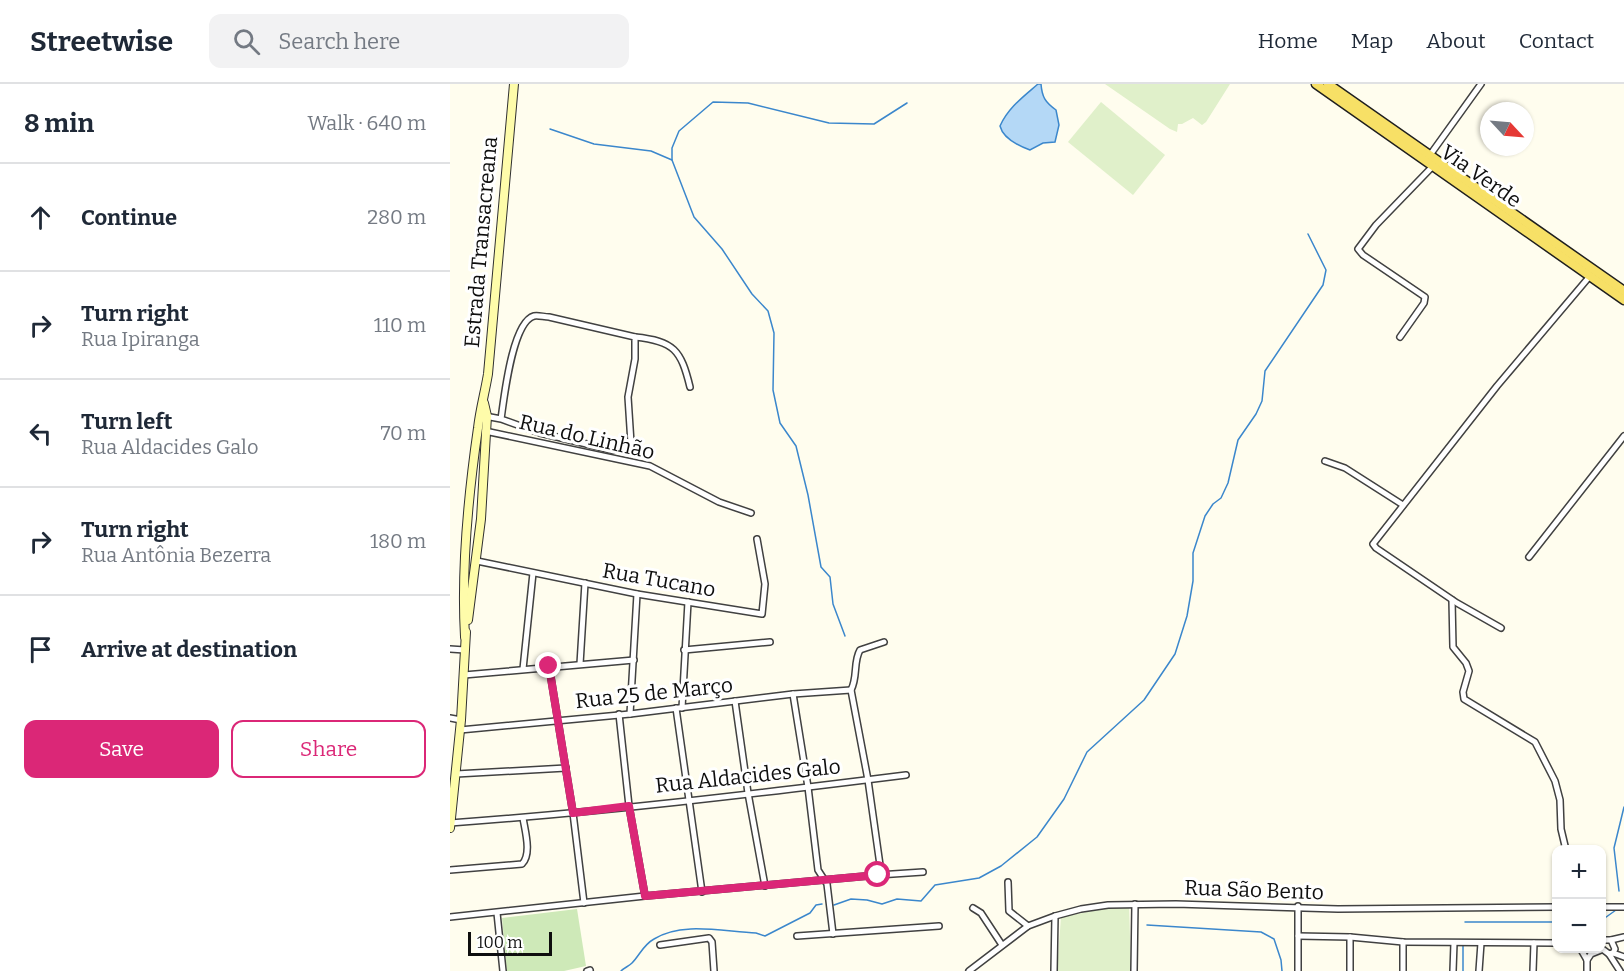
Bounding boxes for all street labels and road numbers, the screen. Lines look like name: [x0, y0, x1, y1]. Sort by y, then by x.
street label: Estrada Transacreana: [459, 135, 503, 349]
street label: Via Verde: [1436, 139, 1526, 213]
street label: Rua do Linhão: [517, 409, 657, 465]
street label: Rua Tucano: [600, 557, 718, 603]
street label: Rua 25 de Março: [574, 672, 734, 714]
street label: Rua Aldacides Galo: [654, 753, 842, 799]
street label: Rua São Bento: [1184, 875, 1324, 905]

